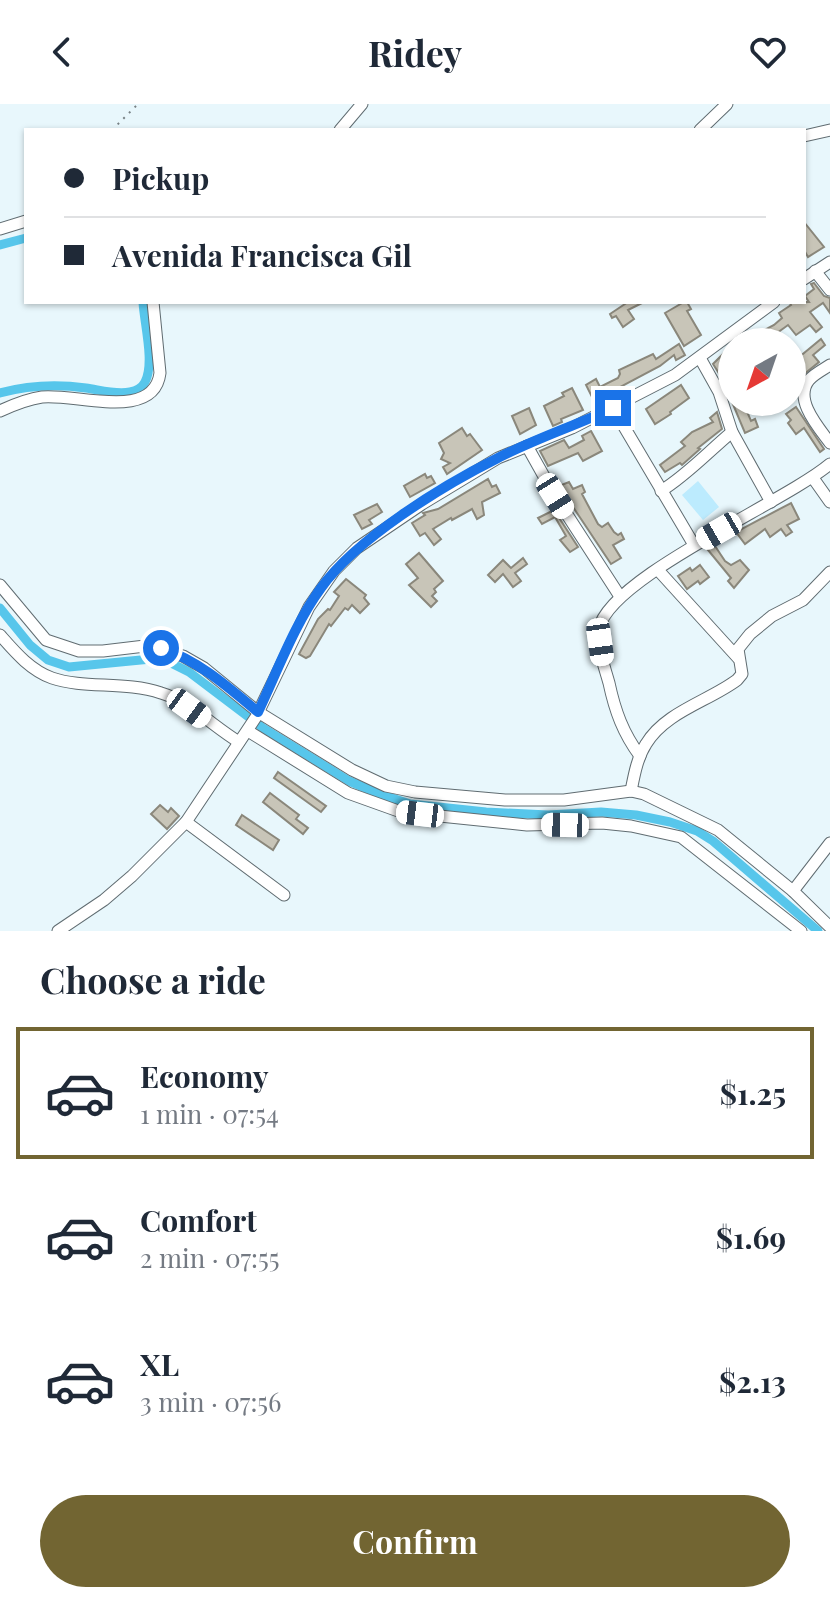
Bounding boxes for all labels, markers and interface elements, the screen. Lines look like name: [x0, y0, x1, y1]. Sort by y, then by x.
text: Ridey: [368, 28, 462, 76]
icon: back: [40, 30, 84, 74]
icon: heart: [746, 30, 790, 74]
text: Pickup: [112, 158, 209, 198]
text: Avenida Francisca Gil: [112, 235, 412, 275]
north arrow: [718, 328, 806, 416]
map controls: [718, 328, 806, 416]
route end: [595, 390, 631, 426]
car: [532, 469, 578, 523]
car: [692, 509, 746, 553]
car: [585, 617, 615, 667]
route start: [143, 630, 179, 666]
car: [163, 684, 215, 732]
car: [395, 799, 445, 829]
car: [541, 813, 589, 837]
text: Choose a ride: [40, 955, 266, 1003]
text: Economy: [140, 1056, 269, 1096]
icon: car: [44, 1057, 116, 1129]
text: $1.25: [720, 1073, 786, 1113]
text: 1 min · 07:54: [140, 1096, 279, 1131]
text: Comfort: [140, 1200, 257, 1240]
icon: car: [44, 1201, 116, 1273]
text: $1.69: [716, 1217, 786, 1257]
text: 2 min · 07:55: [140, 1240, 280, 1275]
text: XL: [140, 1344, 179, 1384]
icon: car: [44, 1345, 116, 1417]
text: $2.13: [719, 1361, 786, 1401]
text: 3 min · 07:56: [140, 1384, 282, 1419]
button: Confirm: [40, 1495, 790, 1587]

